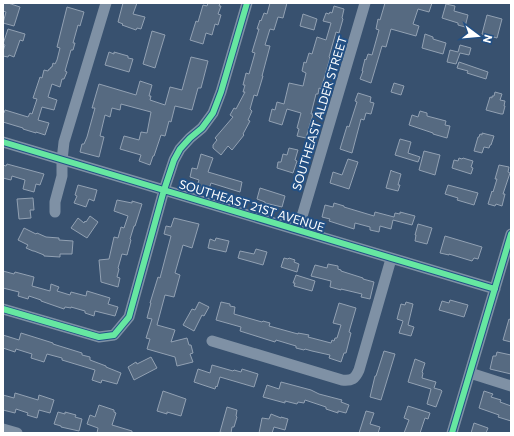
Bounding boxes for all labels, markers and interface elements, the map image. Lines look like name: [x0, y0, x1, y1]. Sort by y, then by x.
north arrow: [458, 16, 498, 56]
text: N: [481, 33, 495, 45]
street label: SOUTHEAST ALDER STREET: [289, 34, 349, 192]
street label: SOUTHEAST 21ST AVENUE: [178, 176, 326, 234]

